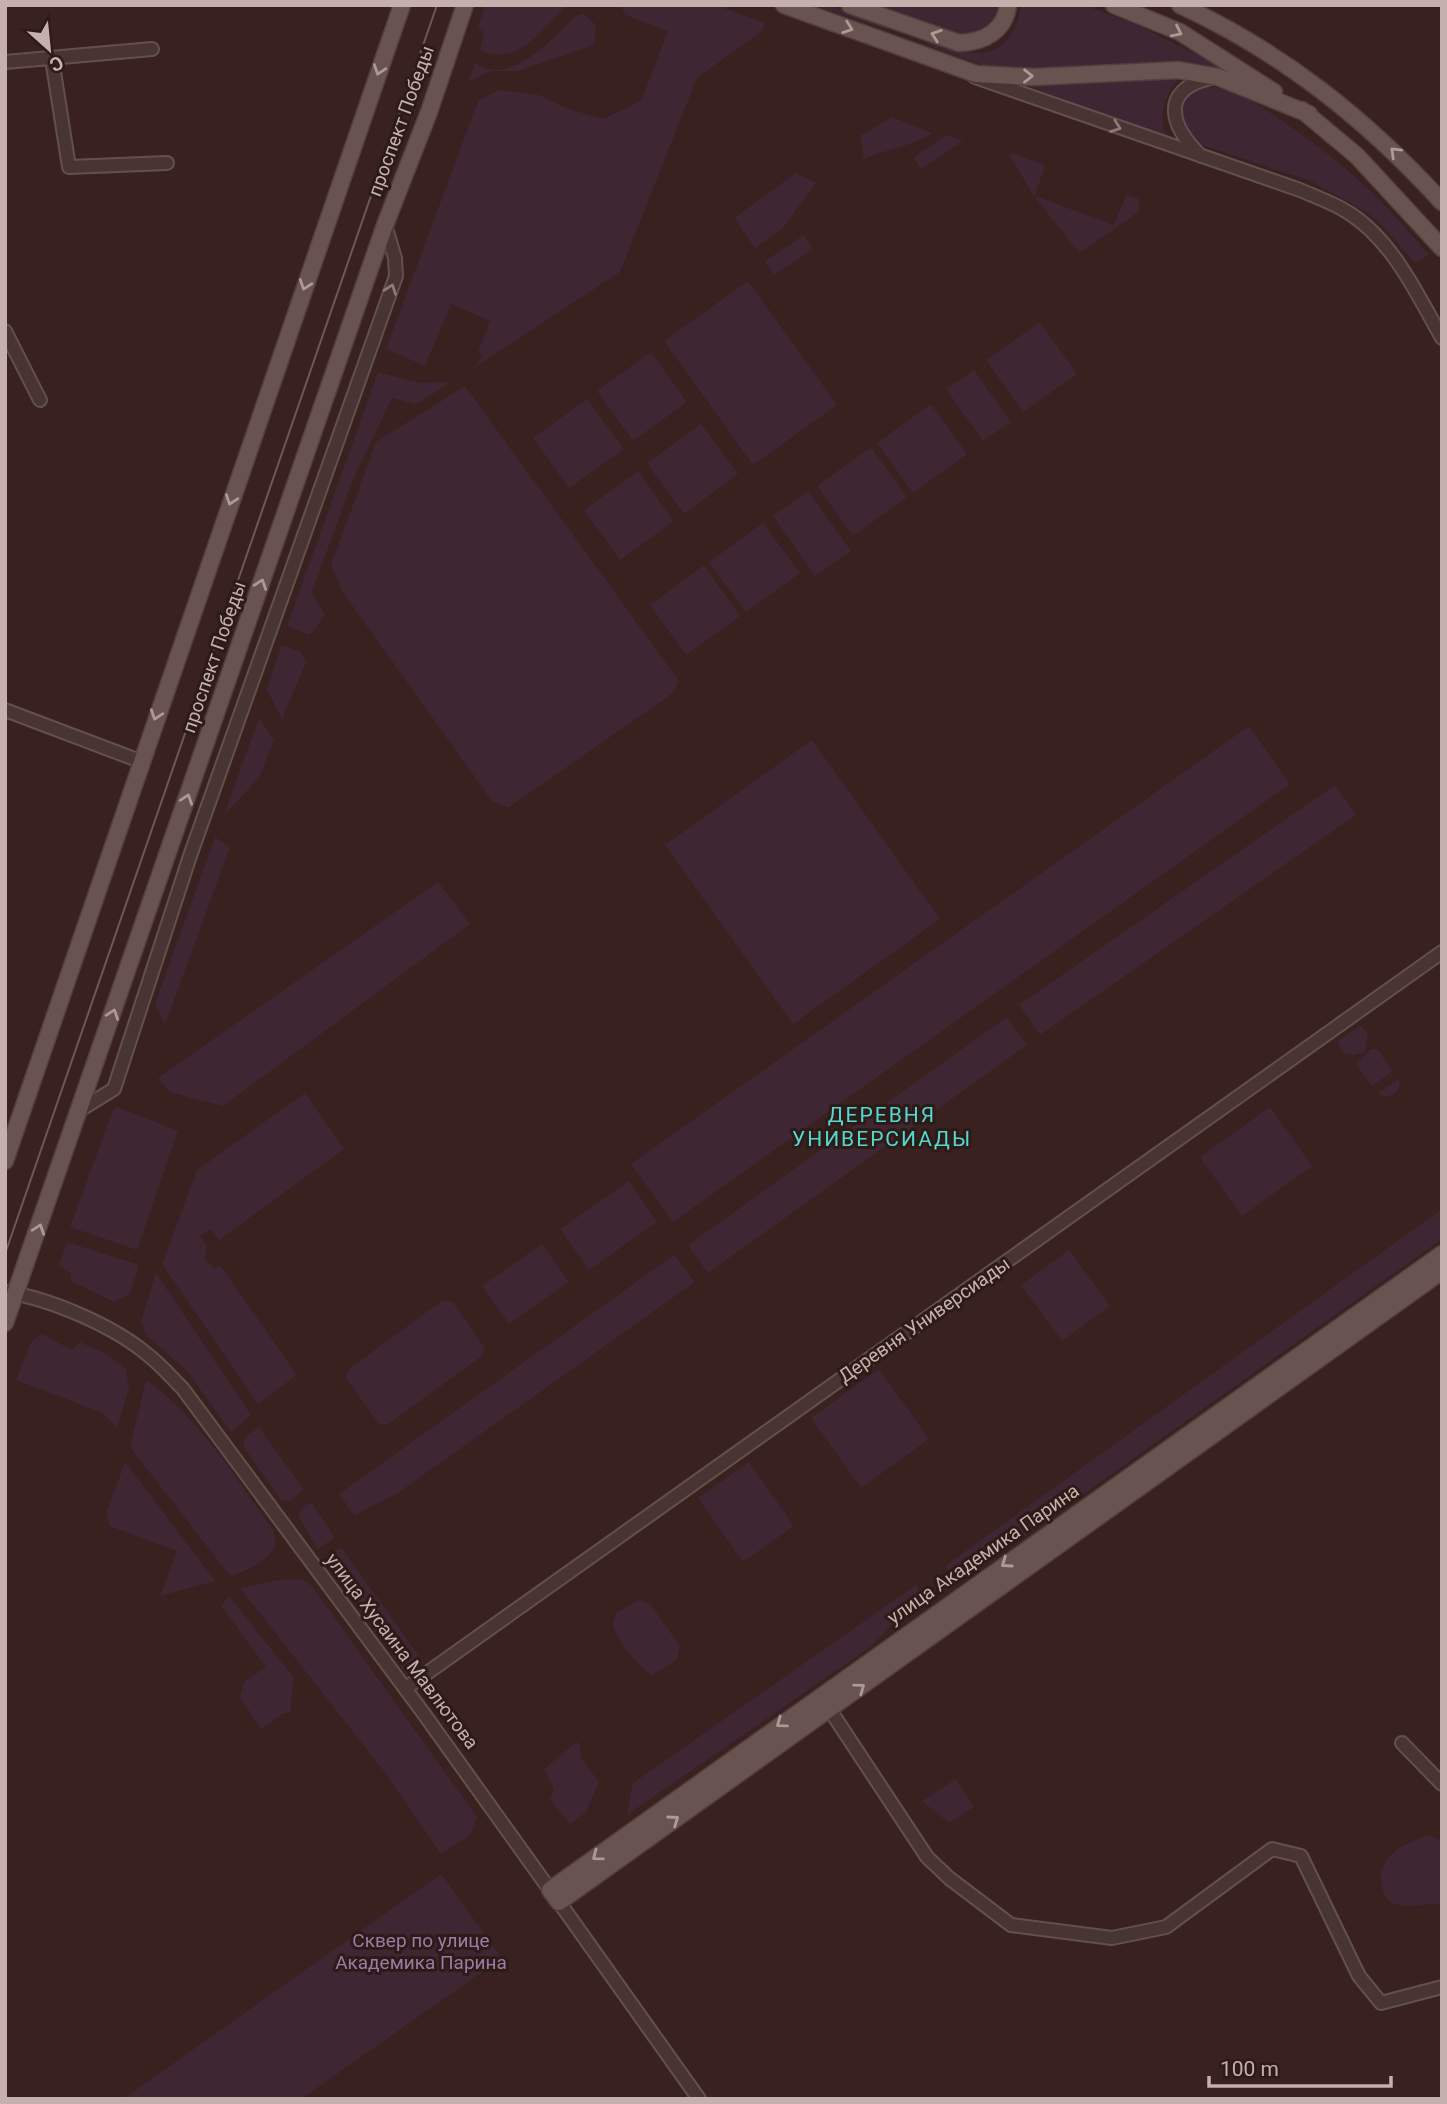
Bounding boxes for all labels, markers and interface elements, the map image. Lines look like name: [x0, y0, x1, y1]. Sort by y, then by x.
north arrow: [14, 14, 84, 84]
one-way arrow: [842, 20, 854, 34]
one-way arrow: [1170, 23, 1182, 37]
one-way arrow: [931, 29, 943, 44]
street label: проспект Победы: [363, 42, 439, 200]
text: С: [46, 51, 67, 77]
one-way arrow: [373, 63, 387, 75]
one-way arrow: [1023, 68, 1033, 84]
one-way arrow: [1109, 119, 1121, 133]
one-way arrow: [1390, 148, 1403, 161]
one-way arrow: [299, 278, 313, 290]
one-way arrow: [383, 284, 397, 296]
one-way arrow: [225, 493, 239, 505]
street label: проспект Победы: [177, 578, 251, 736]
one-way arrow: [253, 578, 267, 590]
one-way arrow: [150, 708, 164, 720]
one-way arrow: [179, 793, 193, 806]
one-way arrow: [105, 1008, 119, 1021]
district label: ДЕРЕВНЯ УНИВЕРСИАДЫ: [792, 1103, 972, 1151]
one-way arrow: [31, 1224, 45, 1236]
street label: Деревня Универсиады: [834, 1252, 1014, 1388]
street label: улица Академика Парина: [883, 1479, 1083, 1629]
street label: улица Хусаина Мавлютова: [321, 1548, 483, 1754]
one-way arrow: [1001, 1555, 1014, 1568]
one-way arrow: [852, 1684, 864, 1696]
one-way arrow: [776, 1715, 789, 1727]
one-way arrow: [666, 1816, 679, 1828]
one-way arrow: [592, 1848, 604, 1861]
park label: Сквер по улице Академика Парина: [335, 1929, 507, 1974]
scale bar: [1209, 2044, 1391, 2088]
text: 100 m: [1220, 2057, 1279, 2081]

